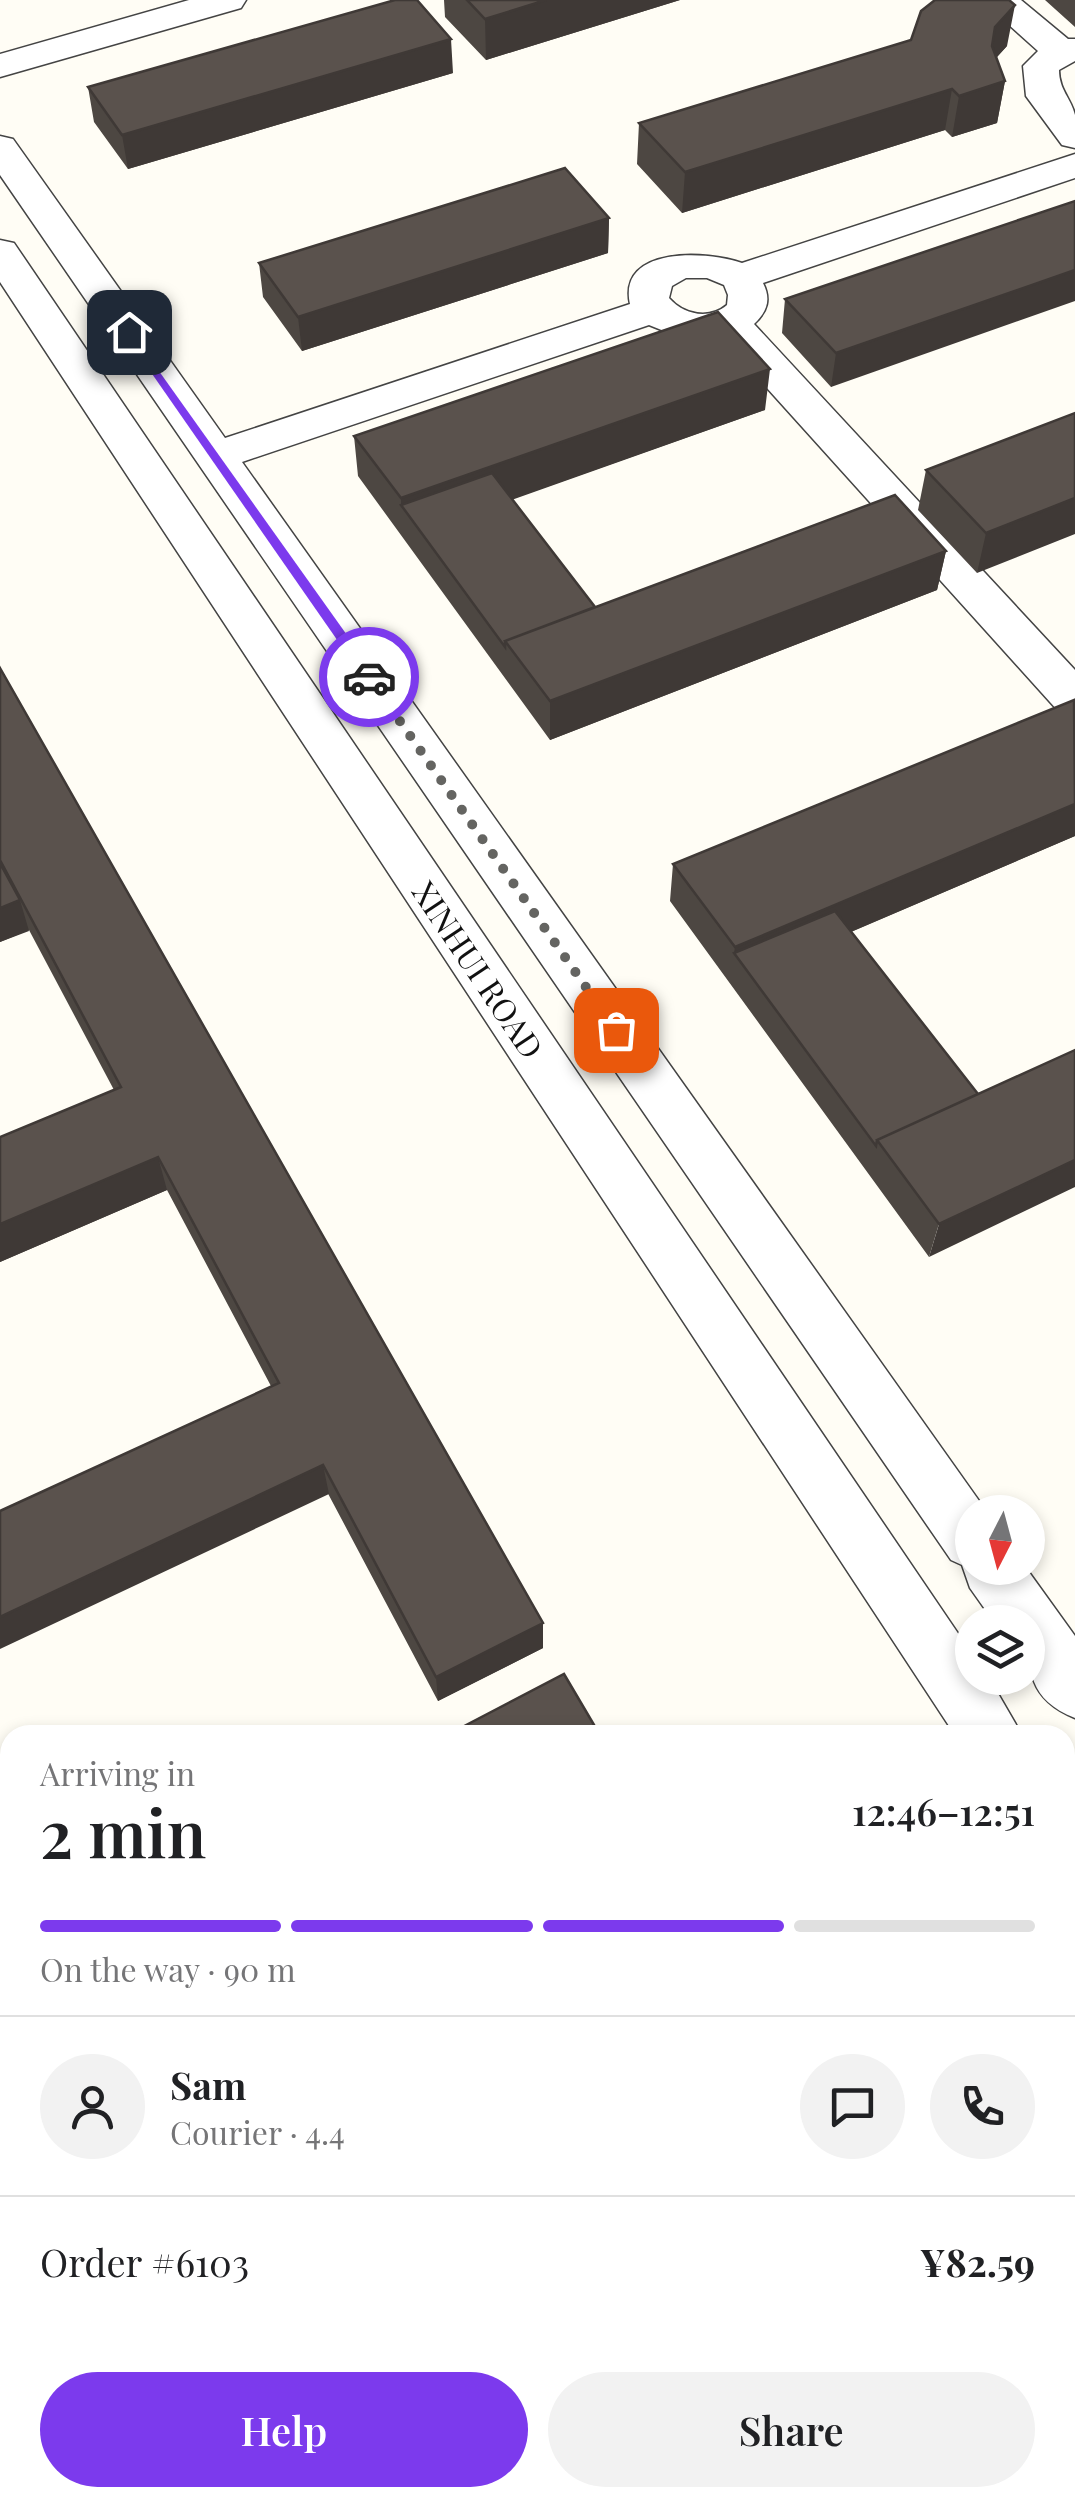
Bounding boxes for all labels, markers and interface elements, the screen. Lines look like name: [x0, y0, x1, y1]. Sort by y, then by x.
pin: [87, 290, 172, 375]
icon: home: [102, 305, 157, 360]
courier: [319, 627, 419, 727]
icon: car: [342, 650, 397, 705]
street label: XINHUI ROAD: [404, 872, 554, 1066]
pin: [574, 988, 659, 1073]
icon: bag: [589, 1003, 644, 1058]
north arrow: [955, 1495, 1045, 1585]
map controls: [955, 1495, 1045, 1695]
button: layers: [955, 1605, 1045, 1695]
text: Arriving in: [40, 1751, 195, 1794]
text: 12:46–12:51: [852, 1785, 1035, 1836]
text: 2 min: [40, 1788, 206, 1874]
text: On the way · 90 m: [40, 1947, 296, 1990]
button: person: [40, 2054, 145, 2159]
button: chat: [800, 2054, 905, 2159]
button: phone: [930, 2054, 1035, 2159]
text: Sam: [170, 2059, 246, 2110]
text: Courier · 4.4: [170, 2110, 345, 2153]
text: Order #6103: [40, 2236, 249, 2287]
text: ¥82.59: [920, 2236, 1035, 2287]
button: Help: [40, 2372, 528, 2487]
button: Share: [548, 2372, 1035, 2487]

